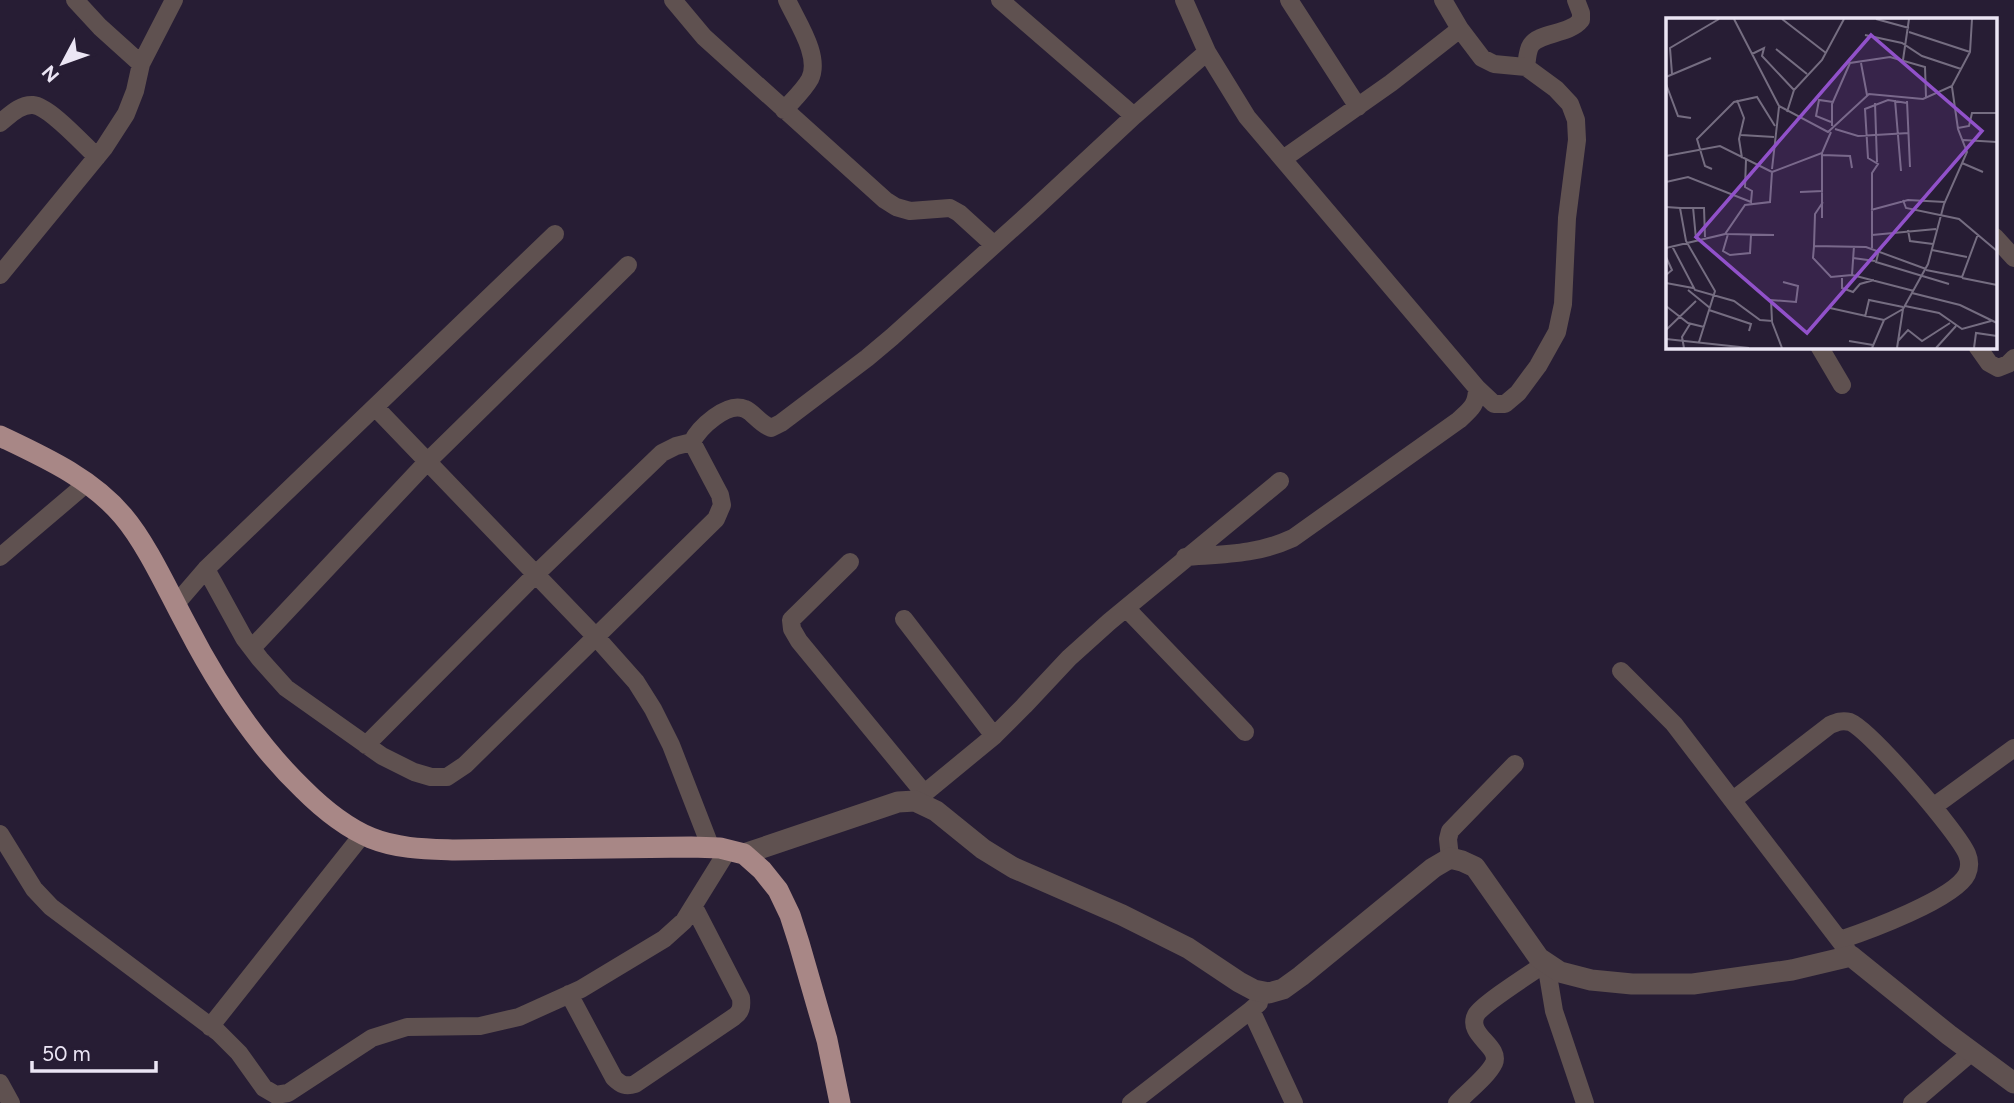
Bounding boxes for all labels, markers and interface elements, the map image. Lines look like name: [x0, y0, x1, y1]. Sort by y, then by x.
inset map: [1666, 18, 1996, 348]
north arrow: [28, 28, 98, 98]
text: N: [37, 61, 64, 87]
scale bar: [32, 1030, 156, 1074]
text: 50 m: [42, 1041, 91, 1066]

